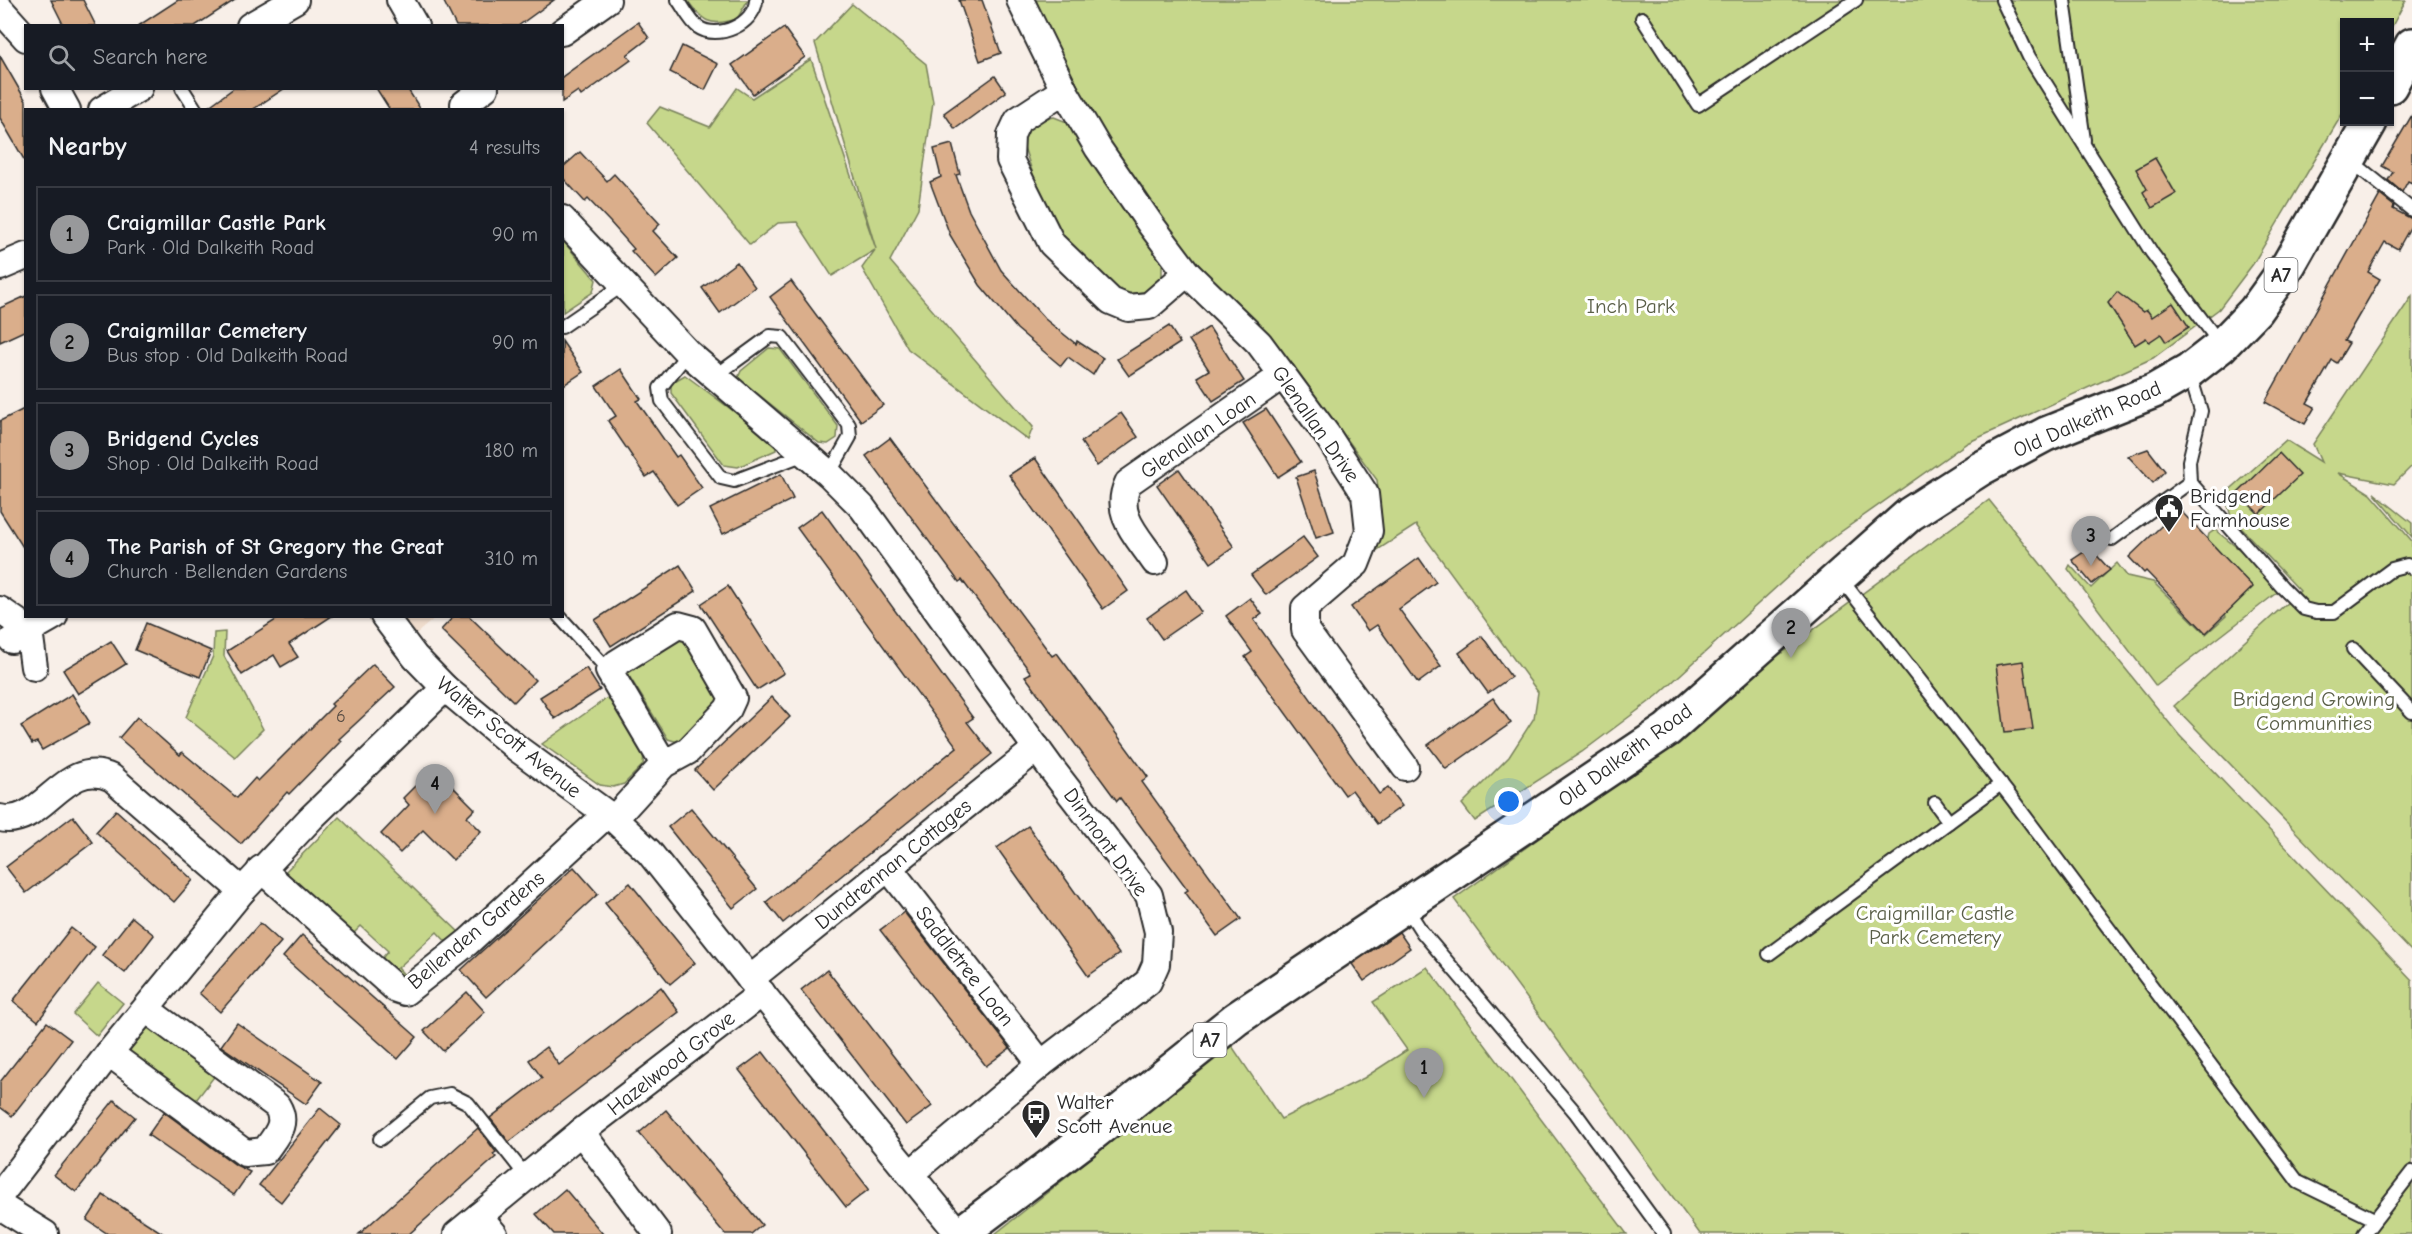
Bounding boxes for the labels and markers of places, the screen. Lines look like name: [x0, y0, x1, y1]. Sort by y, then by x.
place label: Bridgend Farmhouse: [2190, 484, 2290, 532]
public building icon: Bridgend Farmhouse: [2153, 492, 2185, 534]
pin: 3: [2072, 516, 2110, 566]
pin: 2: [1772, 608, 1810, 658]
pin: 4: [416, 764, 454, 814]
pin: 1: [1404, 1048, 1444, 1098]
place label: Walter Scott Avenue: [1057, 1090, 1173, 1138]
bus stop icon: Walter Scott Avenue: [1020, 1098, 1052, 1140]

